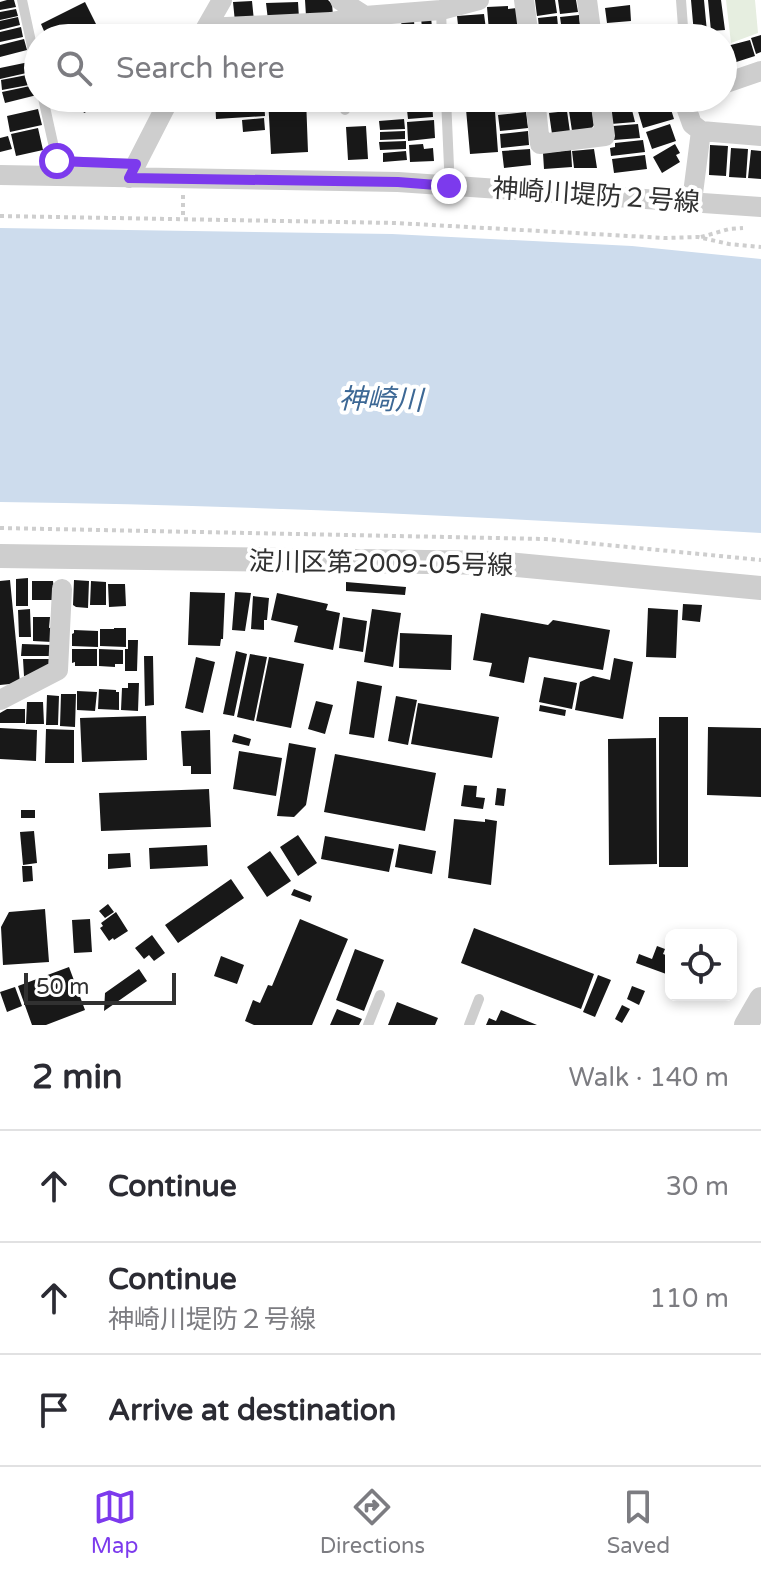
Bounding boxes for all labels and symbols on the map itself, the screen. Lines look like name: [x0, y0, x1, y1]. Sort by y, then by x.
route start: [39, 143, 75, 179]
route end: [431, 168, 467, 204]
street label: 神崎川堤防２号線: [491, 173, 701, 218]
water label: 神崎川: [339, 382, 426, 418]
street label: 淀川区第2009-05号線: [248, 546, 514, 581]
scale bar: [24, 969, 176, 1005]

